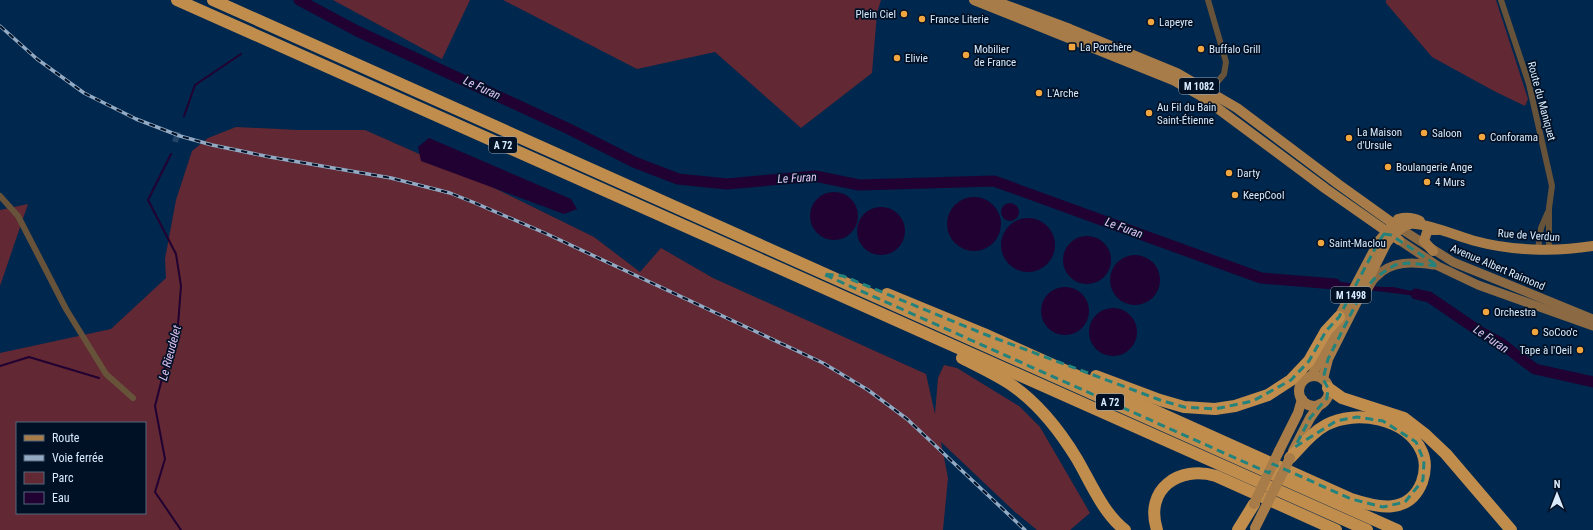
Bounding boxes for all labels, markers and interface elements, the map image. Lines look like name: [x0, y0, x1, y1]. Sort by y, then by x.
place label: Plein Ciel: [855, 8, 896, 21]
marker: Plein Ciel: [899, 9, 909, 19]
place label: France Literie: [930, 13, 989, 26]
marker: France Literie: [917, 14, 927, 24]
place label: Lapeyre: [1159, 16, 1193, 29]
marker: Lapeyre: [1146, 17, 1156, 27]
place label: La Porchère: [1080, 41, 1132, 54]
marker: La Porchère: [1067, 42, 1077, 52]
place label: Mobilier de France: [974, 43, 1016, 69]
place label: Buffalo Grill: [1209, 43, 1261, 56]
marker: Buffalo Grill: [1196, 44, 1206, 54]
marker: Mobilier de France: [961, 50, 971, 60]
place label: Elivie: [905, 52, 928, 65]
marker: Elivie: [892, 53, 902, 63]
street label: Route du Maniquet: [1525, 60, 1558, 142]
water label: Le Furan: [461, 73, 503, 103]
road number: M 1082: [1179, 78, 1219, 94]
place label: L'Arche: [1047, 87, 1079, 100]
marker: L'Arche: [1034, 88, 1044, 98]
place label: Au Fil du Bain Saint-Étienne: [1157, 101, 1216, 127]
marker: Au Fil du Bain Saint-Étienne: [1144, 108, 1154, 118]
place label: La Maison d'Ursule: [1357, 126, 1402, 152]
place label: Saloon: [1432, 127, 1462, 140]
marker: Saloon: [1419, 128, 1429, 138]
place label: Conforama: [1490, 131, 1538, 144]
marker: Conforama: [1477, 132, 1487, 142]
marker: La Maison d'Ursule: [1344, 133, 1354, 143]
road number: A 72: [489, 137, 517, 153]
place label: Boulangerie Ange: [1396, 161, 1472, 174]
marker: Boulangerie Ange: [1383, 162, 1393, 172]
place label: Darty: [1237, 167, 1260, 180]
marker: Darty: [1224, 168, 1234, 178]
water label: Le Furan: [777, 170, 817, 186]
place label: 4 Murs: [1435, 176, 1465, 189]
marker: 4 Murs: [1422, 177, 1432, 187]
place label: KeepCool: [1243, 189, 1284, 202]
marker: KeepCool: [1230, 190, 1240, 200]
water label: Le Furan: [1103, 215, 1145, 241]
street label: Rue de Verdun: [1497, 227, 1561, 244]
place label: Saint-Maclou: [1329, 237, 1386, 250]
marker: Saint-Maclou: [1316, 238, 1326, 248]
street label: Avenue Albert Raimond: [1449, 242, 1547, 293]
road number: M 1498: [1331, 287, 1371, 303]
place label: Orchestra: [1494, 306, 1536, 319]
marker: Orchestra: [1481, 307, 1491, 317]
water label: Le Furan: [1471, 322, 1512, 356]
water label: Le Rieudelet: [156, 323, 184, 382]
place label: SoCoo'c: [1543, 326, 1577, 339]
marker: SoCoo'c: [1530, 327, 1540, 337]
place label: Tape à l'Oeil: [1519, 344, 1572, 357]
marker: Tape à l'Oeil: [1575, 345, 1585, 355]
road number: A 72: [1096, 394, 1124, 410]
legend: [16, 422, 146, 514]
text: Route: [52, 431, 80, 445]
text: Voie ferrée: [52, 451, 104, 465]
text: Parc: [52, 471, 74, 485]
north arrow: [1537, 474, 1577, 514]
text: N: [1554, 478, 1561, 491]
text: Eau: [52, 491, 70, 505]

